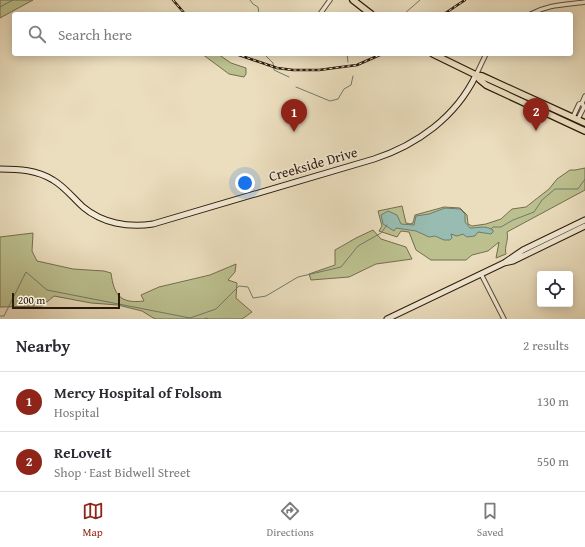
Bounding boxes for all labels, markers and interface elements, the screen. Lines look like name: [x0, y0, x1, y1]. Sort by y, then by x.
search box: [12, 12, 573, 56]
icon: search: [26, 23, 48, 45]
text: Search here: [58, 24, 132, 45]
pin: 2: [523, 98, 549, 131]
pin: 1: [281, 99, 307, 132]
street label: Creekside Drive: [266, 142, 360, 186]
your location: [235, 173, 255, 193]
map controls: [537, 271, 573, 307]
button: locate: [537, 271, 573, 307]
scale bar: [12, 291, 120, 310]
text: 200 m: [18, 292, 45, 308]
text: Nearby: [16, 333, 70, 358]
text: 2 results: [523, 336, 569, 355]
text: Mercy Hospital of Folsom: [54, 382, 222, 403]
text: 1: [26, 392, 32, 411]
text: 130 m: [537, 392, 569, 411]
text: Hospital: [54, 403, 99, 422]
text: ReLoveIt: [54, 442, 112, 463]
text: 2: [26, 452, 32, 471]
text: 550 m: [537, 452, 569, 471]
text: Shop · East Bidwell Street: [54, 463, 191, 482]
tab: Map: [82, 500, 104, 540]
tab: Directions: [267, 500, 314, 540]
tab: Saved: [477, 500, 503, 540]

